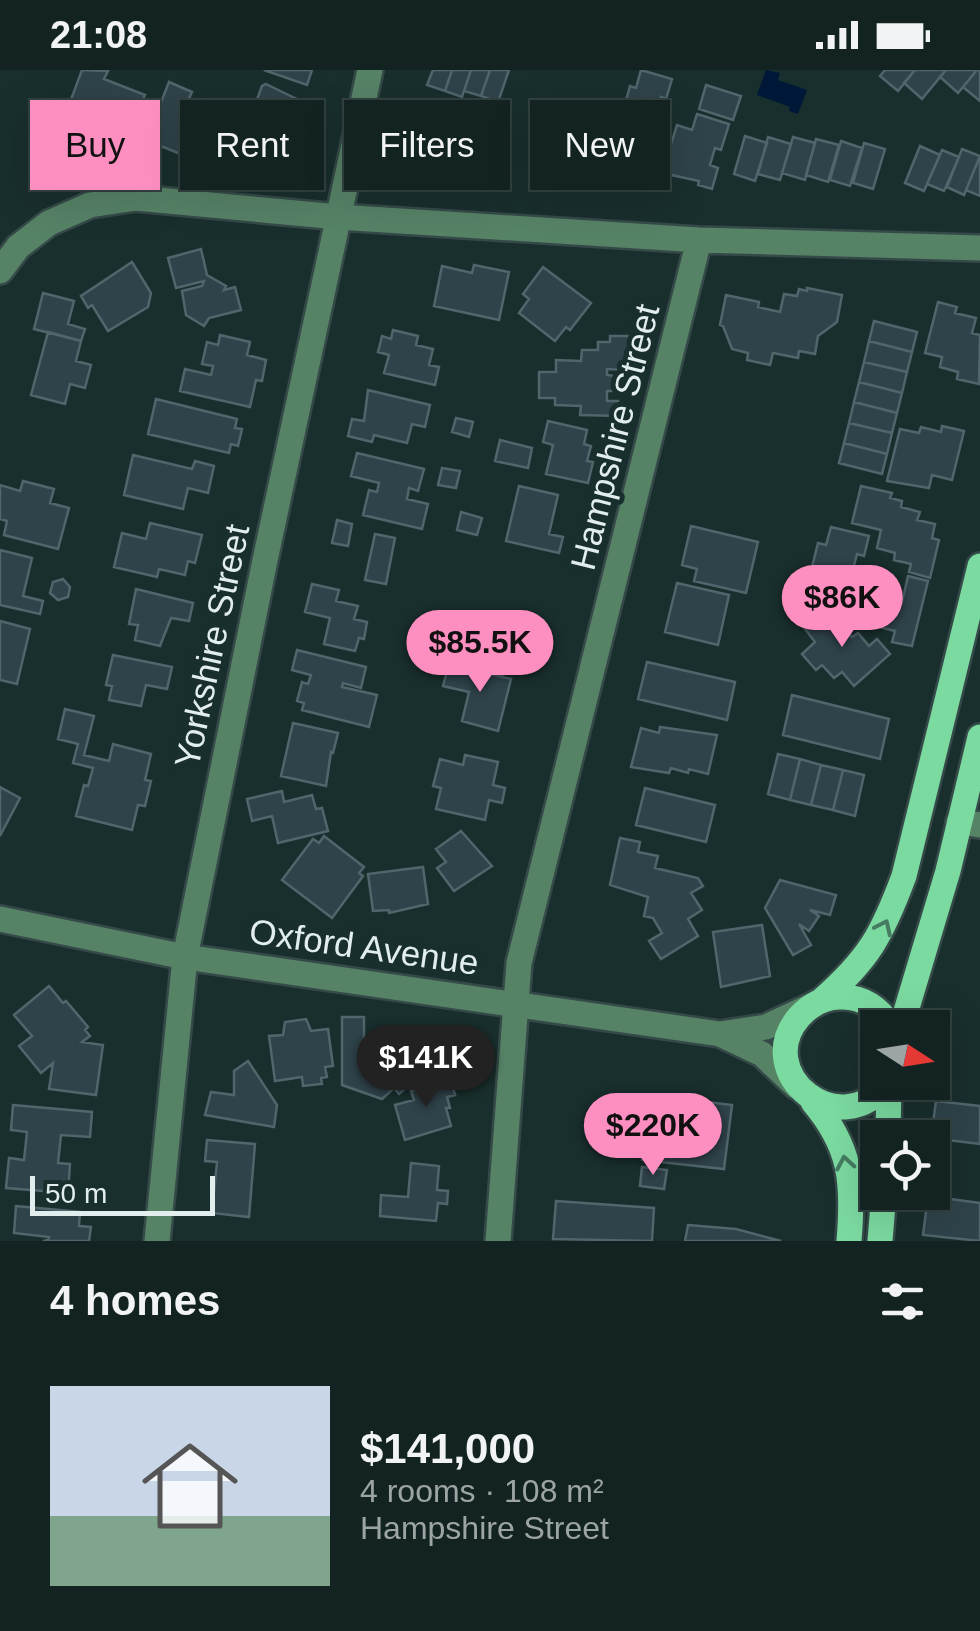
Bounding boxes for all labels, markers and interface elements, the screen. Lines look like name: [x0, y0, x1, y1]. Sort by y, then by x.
text: 21:08: [50, 14, 147, 56]
chip: Buy: [30, 100, 160, 190]
chip: Rent: [180, 100, 324, 190]
chip: Filters: [344, 100, 510, 190]
chip: New: [530, 100, 670, 190]
street label: Hampshire Street: [563, 300, 666, 574]
street label: Yorkshire Street: [167, 520, 256, 771]
pin: $86K: [783, 565, 901, 650]
text: $86K: [804, 579, 880, 615]
pin: $85.5K: [399, 610, 561, 695]
text: $85.5K: [428, 624, 532, 660]
street label: Oxford Avenue: [247, 911, 481, 982]
one-way arrow: [871, 919, 891, 937]
north arrow: [860, 1010, 950, 1100]
map controls: [860, 1010, 950, 1210]
pin: $141K: [356, 1025, 496, 1110]
text: $141K: [379, 1039, 473, 1075]
pin: $220K: [583, 1093, 723, 1178]
text: $220K: [606, 1107, 700, 1143]
button: locate: [860, 1120, 950, 1210]
one-way arrow: [836, 1155, 857, 1172]
scale bar: [30, 1171, 215, 1216]
text: 50 m: [45, 1178, 107, 1209]
icon: filters: [875, 1274, 930, 1329]
text: 4 homes: [50, 1277, 220, 1324]
text: $141,000: [360, 1425, 535, 1472]
icon: home: [130, 1426, 250, 1546]
text: 4 rooms · 108 m²: [360, 1473, 604, 1509]
text: Hampshire Street: [360, 1510, 609, 1546]

